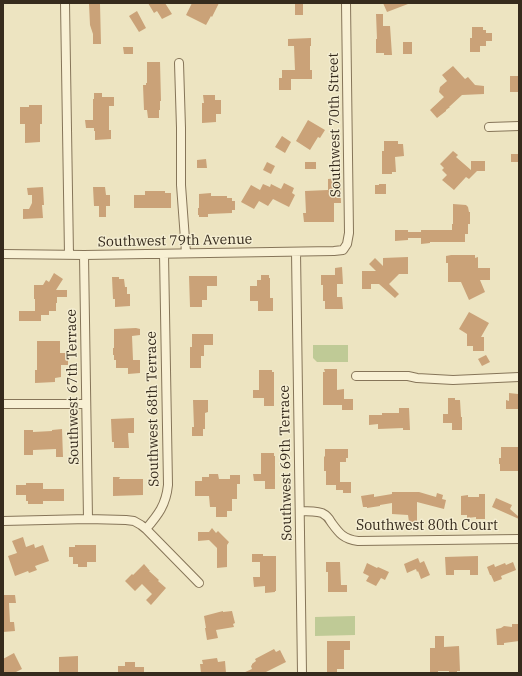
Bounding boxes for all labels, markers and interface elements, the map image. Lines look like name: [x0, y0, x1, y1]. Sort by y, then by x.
street label: Southwest 70th Street: [325, 53, 345, 197]
street label: Southwest 79th Avenue: [98, 231, 252, 251]
street label: Southwest 67th Terrace: [63, 309, 83, 465]
street label: Southwest 68th Terrace: [143, 331, 163, 487]
street label: Southwest 69th Terrace: [276, 385, 296, 541]
street label: Southwest 80th Court: [356, 518, 498, 534]

